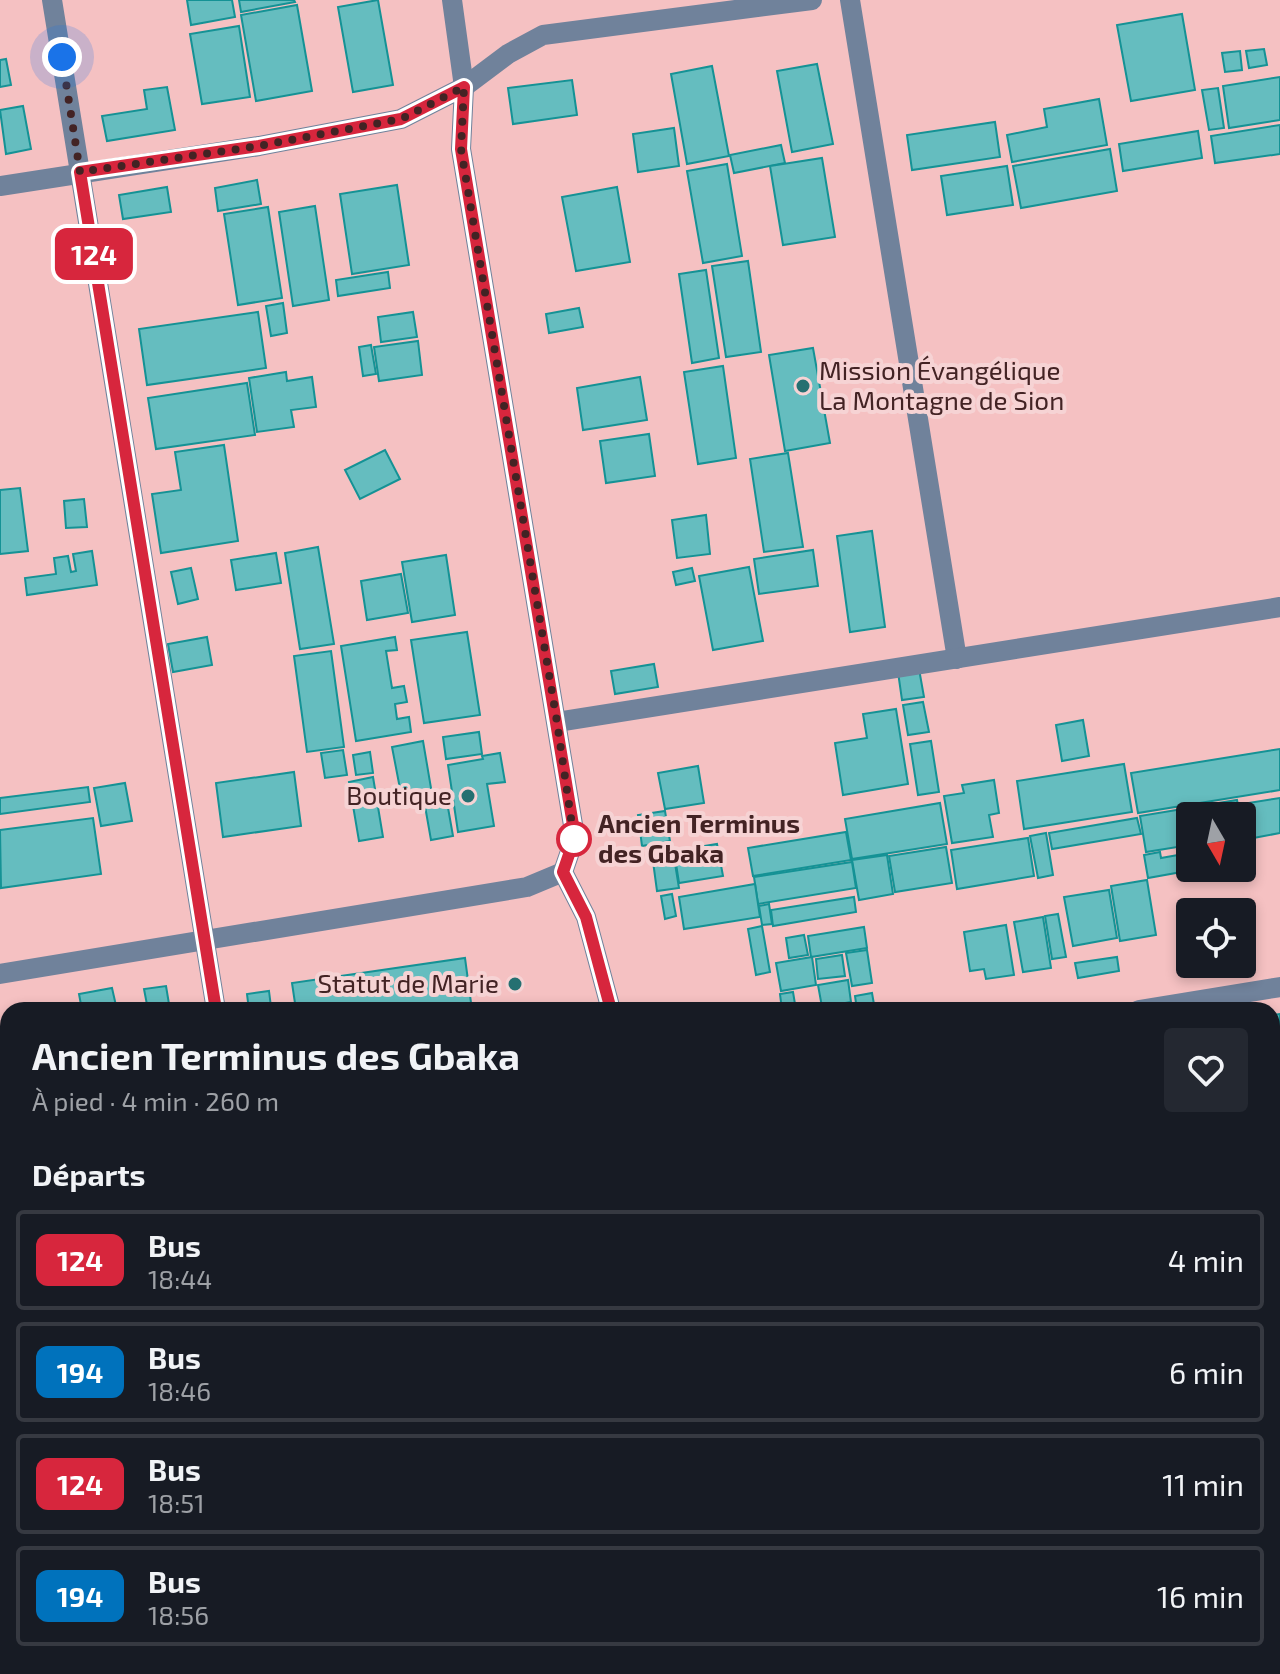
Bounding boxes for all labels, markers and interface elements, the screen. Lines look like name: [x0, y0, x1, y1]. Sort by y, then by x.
your location: [42, 37, 82, 77]
line badge: 124: [48, 228, 140, 280]
text: 124: [71, 237, 117, 271]
place label: Mission Évangélique La Montagne de Sion: [819, 354, 1064, 415]
marker: Mission Évangélique La Montagne de Sion: [794, 377, 812, 395]
place label: Boutique: [346, 779, 452, 810]
marker: Boutique: [459, 787, 477, 805]
north arrow: [1176, 802, 1256, 882]
map controls: [1176, 802, 1256, 978]
place label: Ancien Terminus des Gbaka: [598, 807, 800, 868]
marker: Ancien Terminus des Gbaka: [557, 822, 591, 856]
button: locate: [1176, 898, 1256, 978]
place label: Statut de Marie: [317, 967, 499, 998]
marker: Statut de Marie: [506, 975, 524, 993]
button: heart: [1164, 1028, 1248, 1112]
text: Ancien Terminus des Gbaka: [32, 1032, 520, 1078]
text: À pied · 4 min · 260 m: [32, 1085, 279, 1116]
text: Départs: [32, 1156, 146, 1192]
text: Bus: [148, 1227, 201, 1263]
text: 4 min: [1168, 1242, 1244, 1278]
text: 124: [57, 1243, 103, 1277]
text: 18:44: [148, 1263, 212, 1294]
text: Bus: [148, 1339, 201, 1375]
text: 6 min: [1169, 1354, 1244, 1390]
text: 194: [57, 1355, 103, 1389]
text: 18:46: [148, 1375, 211, 1406]
text: Bus: [148, 1451, 201, 1487]
text: 11 min: [1162, 1466, 1244, 1502]
text: 124: [57, 1467, 103, 1501]
text: 18:51: [148, 1487, 205, 1518]
text: Bus: [148, 1563, 201, 1599]
text: 16 min: [1157, 1578, 1244, 1614]
text: 194: [57, 1579, 103, 1613]
text: 18:56: [148, 1599, 209, 1630]

